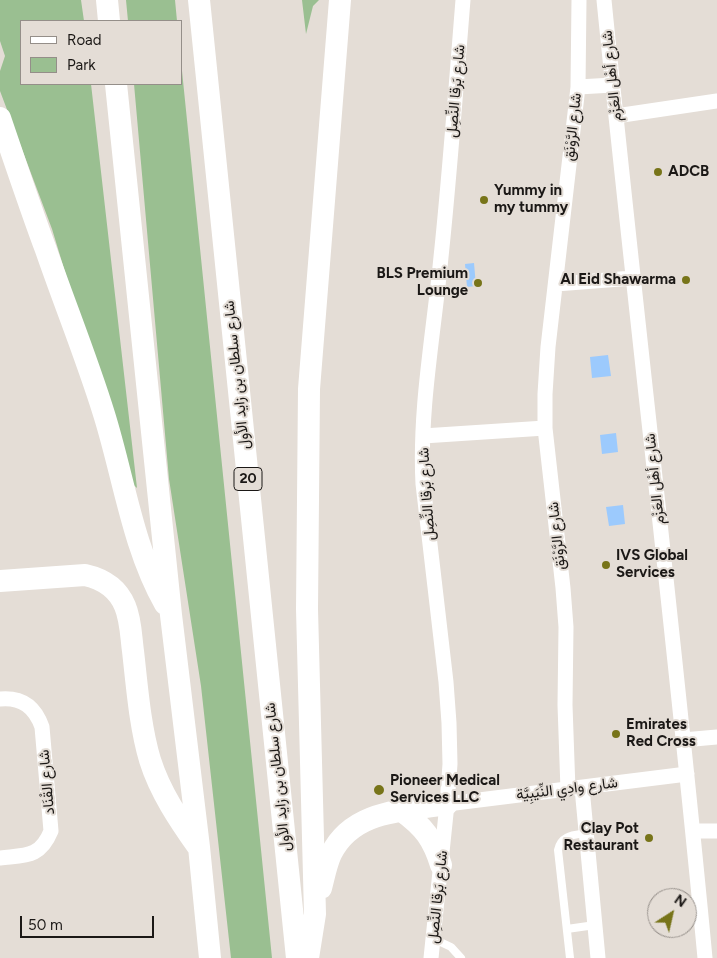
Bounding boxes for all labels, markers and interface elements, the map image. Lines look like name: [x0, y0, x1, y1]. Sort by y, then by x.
legend: [20, 20, 182, 85]
street label: شارع أهْل العَزْم: [598, 30, 626, 122]
text: Road: [67, 31, 102, 49]
street label: شارع بَرقا النِّصِل: [443, 44, 469, 138]
text: Park: [67, 56, 96, 74]
street label: شارع الرَّوْنَق: [560, 92, 586, 162]
place label: ADCB: [668, 163, 709, 181]
marker: ADCB: [652, 166, 664, 178]
place label: Yummy in my tummy: [494, 182, 568, 217]
marker: Yummy in my tummy: [478, 194, 490, 206]
place label: BLS Premium Lounge: [376, 265, 468, 300]
place label: Al Eid Shawarma: [560, 271, 676, 289]
marker: Al Eid Shawarma: [680, 274, 692, 286]
marker: BLS Premium Lounge: [472, 277, 484, 289]
street label: شارع سلطان بن زايد الأول: [220, 300, 254, 450]
street label: شارع أهْل العَزْم: [641, 433, 669, 525]
street label: شارع بَرقا النِّصِل: [415, 447, 439, 541]
road number: 20: [234, 468, 262, 490]
street label: شارع الرَّوْنَق: [544, 501, 570, 571]
place label: IVS Global Services: [616, 547, 688, 582]
marker: IVS Global Services: [600, 559, 612, 571]
street label: شارع سلطان بن زايد الأول: [261, 702, 295, 852]
place label: Emirates Red Cross: [626, 716, 696, 751]
marker: Emirates Red Cross: [610, 728, 622, 740]
street label: شارع القْنَاد: [35, 749, 59, 815]
place label: Pioneer Medical Services LLC: [390, 772, 500, 807]
street label: شارع وادِي النِّيَبِيَّة: [515, 774, 619, 804]
marker: Pioneer Medical Services LLC: [372, 783, 386, 797]
place label: Clay Pot Restaurant: [563, 820, 639, 855]
marker: Clay Pot Restaurant: [643, 832, 655, 844]
street label: شارع بَرقا النِّصِل: [424, 850, 452, 944]
north arrow: [647, 888, 697, 938]
text: N: [671, 891, 690, 911]
scale bar: [22, 906, 156, 938]
text: 50 m: [28, 916, 63, 934]

